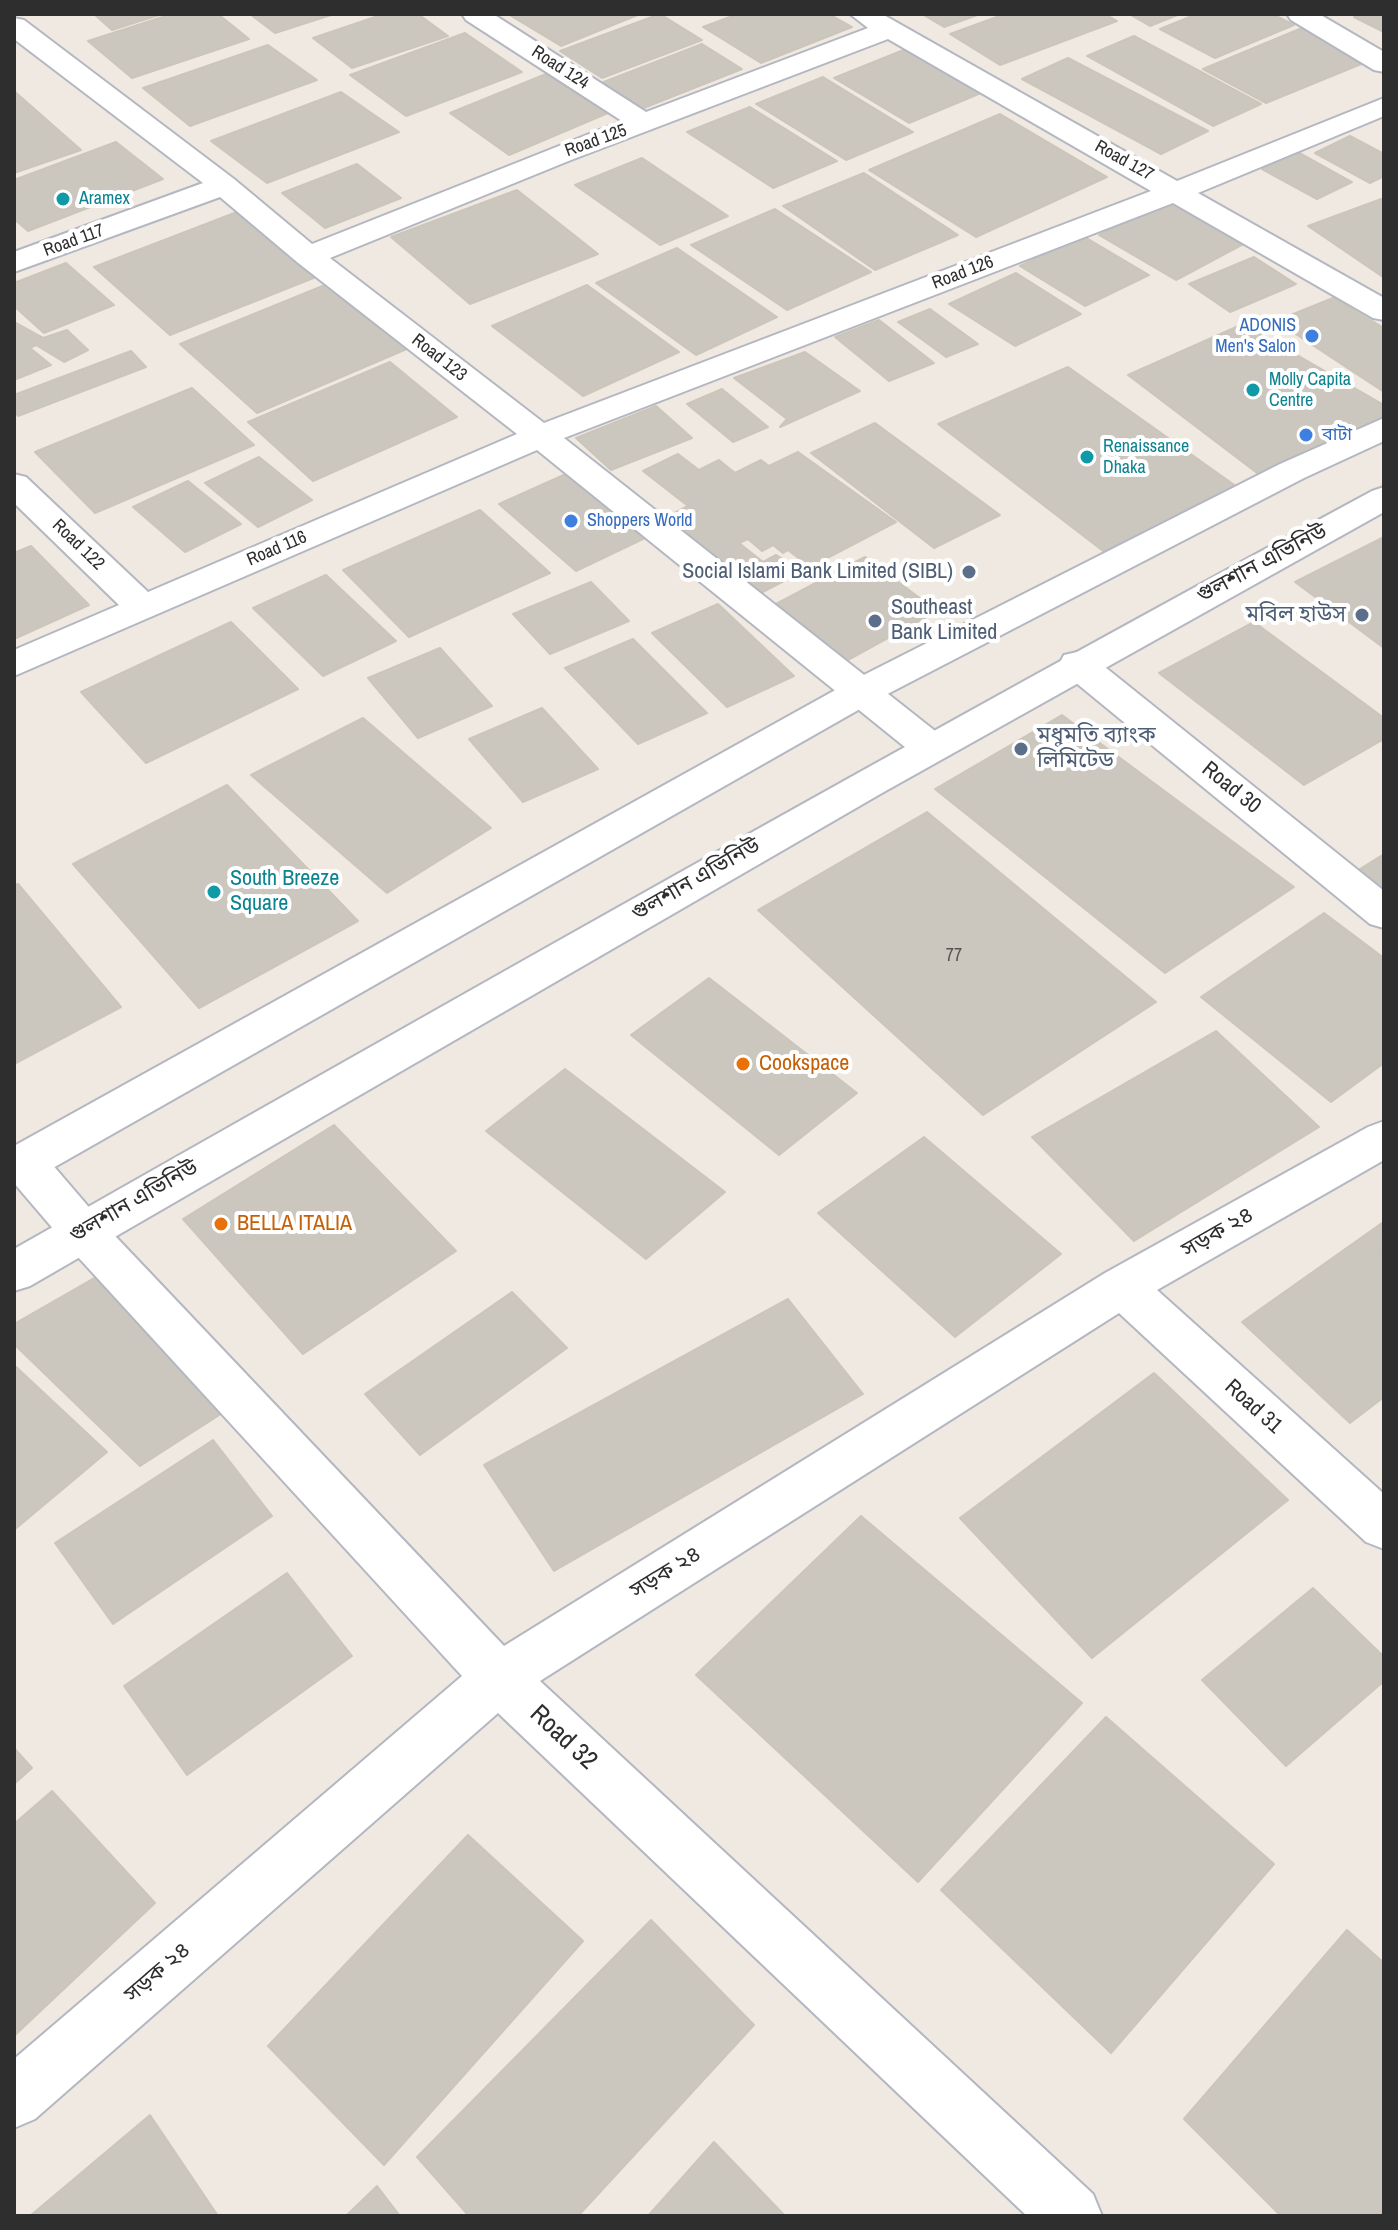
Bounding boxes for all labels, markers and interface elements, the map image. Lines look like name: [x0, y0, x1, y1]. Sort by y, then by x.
street label: Road 124: [527, 42, 593, 94]
street label: Road 125: [562, 120, 630, 162]
street label: Road 127: [1091, 136, 1157, 186]
place label: Aramex: [79, 188, 130, 210]
marker: Aramex: [54, 190, 72, 208]
street label: Road 117: [41, 220, 107, 262]
street label: Road 126: [929, 251, 997, 295]
place label: ADONIS Men's Salon: [1215, 315, 1296, 358]
marker: ADONIS Men's Salon: [1303, 327, 1321, 345]
street label: Road 123: [407, 330, 471, 386]
place label: Molly Capita Centre: [1269, 369, 1351, 412]
marker: Molly Capita Centre: [1244, 381, 1262, 399]
place label: বাটা: [1322, 424, 1352, 446]
marker: বাটা: [1297, 426, 1315, 444]
place label: Renaissance Dhaka: [1103, 436, 1189, 478]
marker: Renaissance Dhaka: [1078, 448, 1096, 466]
place label: Shoppers World: [587, 510, 693, 532]
marker: Shoppers World: [562, 512, 580, 530]
street label: Road 122: [47, 515, 109, 575]
street label: গুলশান এভিনিউ: [1192, 519, 1332, 609]
street label: Road 116: [244, 527, 310, 571]
place label: Social Islami Bank Limited (SIBL): [682, 559, 953, 585]
marker: Social Islami Bank Limited (SIBL): [960, 563, 978, 581]
place label: Southeast Bank Limited: [891, 595, 997, 646]
place label: মবিল হাউস: [1246, 602, 1346, 628]
marker: মবিল হাউস: [1353, 606, 1371, 624]
marker: Southeast Bank Limited: [866, 612, 884, 630]
place label: মধুমতি ব্যাংক লিমিটেড: [1037, 723, 1156, 774]
marker: মধুমতি ব্যাংক লিমিটেড: [1012, 740, 1030, 758]
street label: Road 30: [1196, 756, 1266, 820]
street label: গুলশান এভিনিউ: [627, 833, 765, 927]
place label: South Breeze Square: [230, 866, 339, 918]
marker: South Breeze Square: [205, 883, 223, 901]
house number: 77: [946, 945, 962, 967]
place label: Cookspace: [759, 1051, 849, 1077]
marker: Cookspace: [734, 1055, 752, 1073]
street label: গুলশান এভিনিউ: [65, 1155, 203, 1249]
street label: সড়ক ২৪: [1178, 1202, 1258, 1264]
place label: BELLA ITALIA: [237, 1211, 352, 1237]
marker: BELLA ITALIA: [212, 1215, 230, 1233]
street label: Road 31: [1219, 1374, 1287, 1440]
street label: সড়ক ২৪: [626, 1541, 706, 1605]
street label: Road 32: [523, 1699, 603, 1777]
street label: সড়ক ২৪: [120, 1937, 196, 2009]

